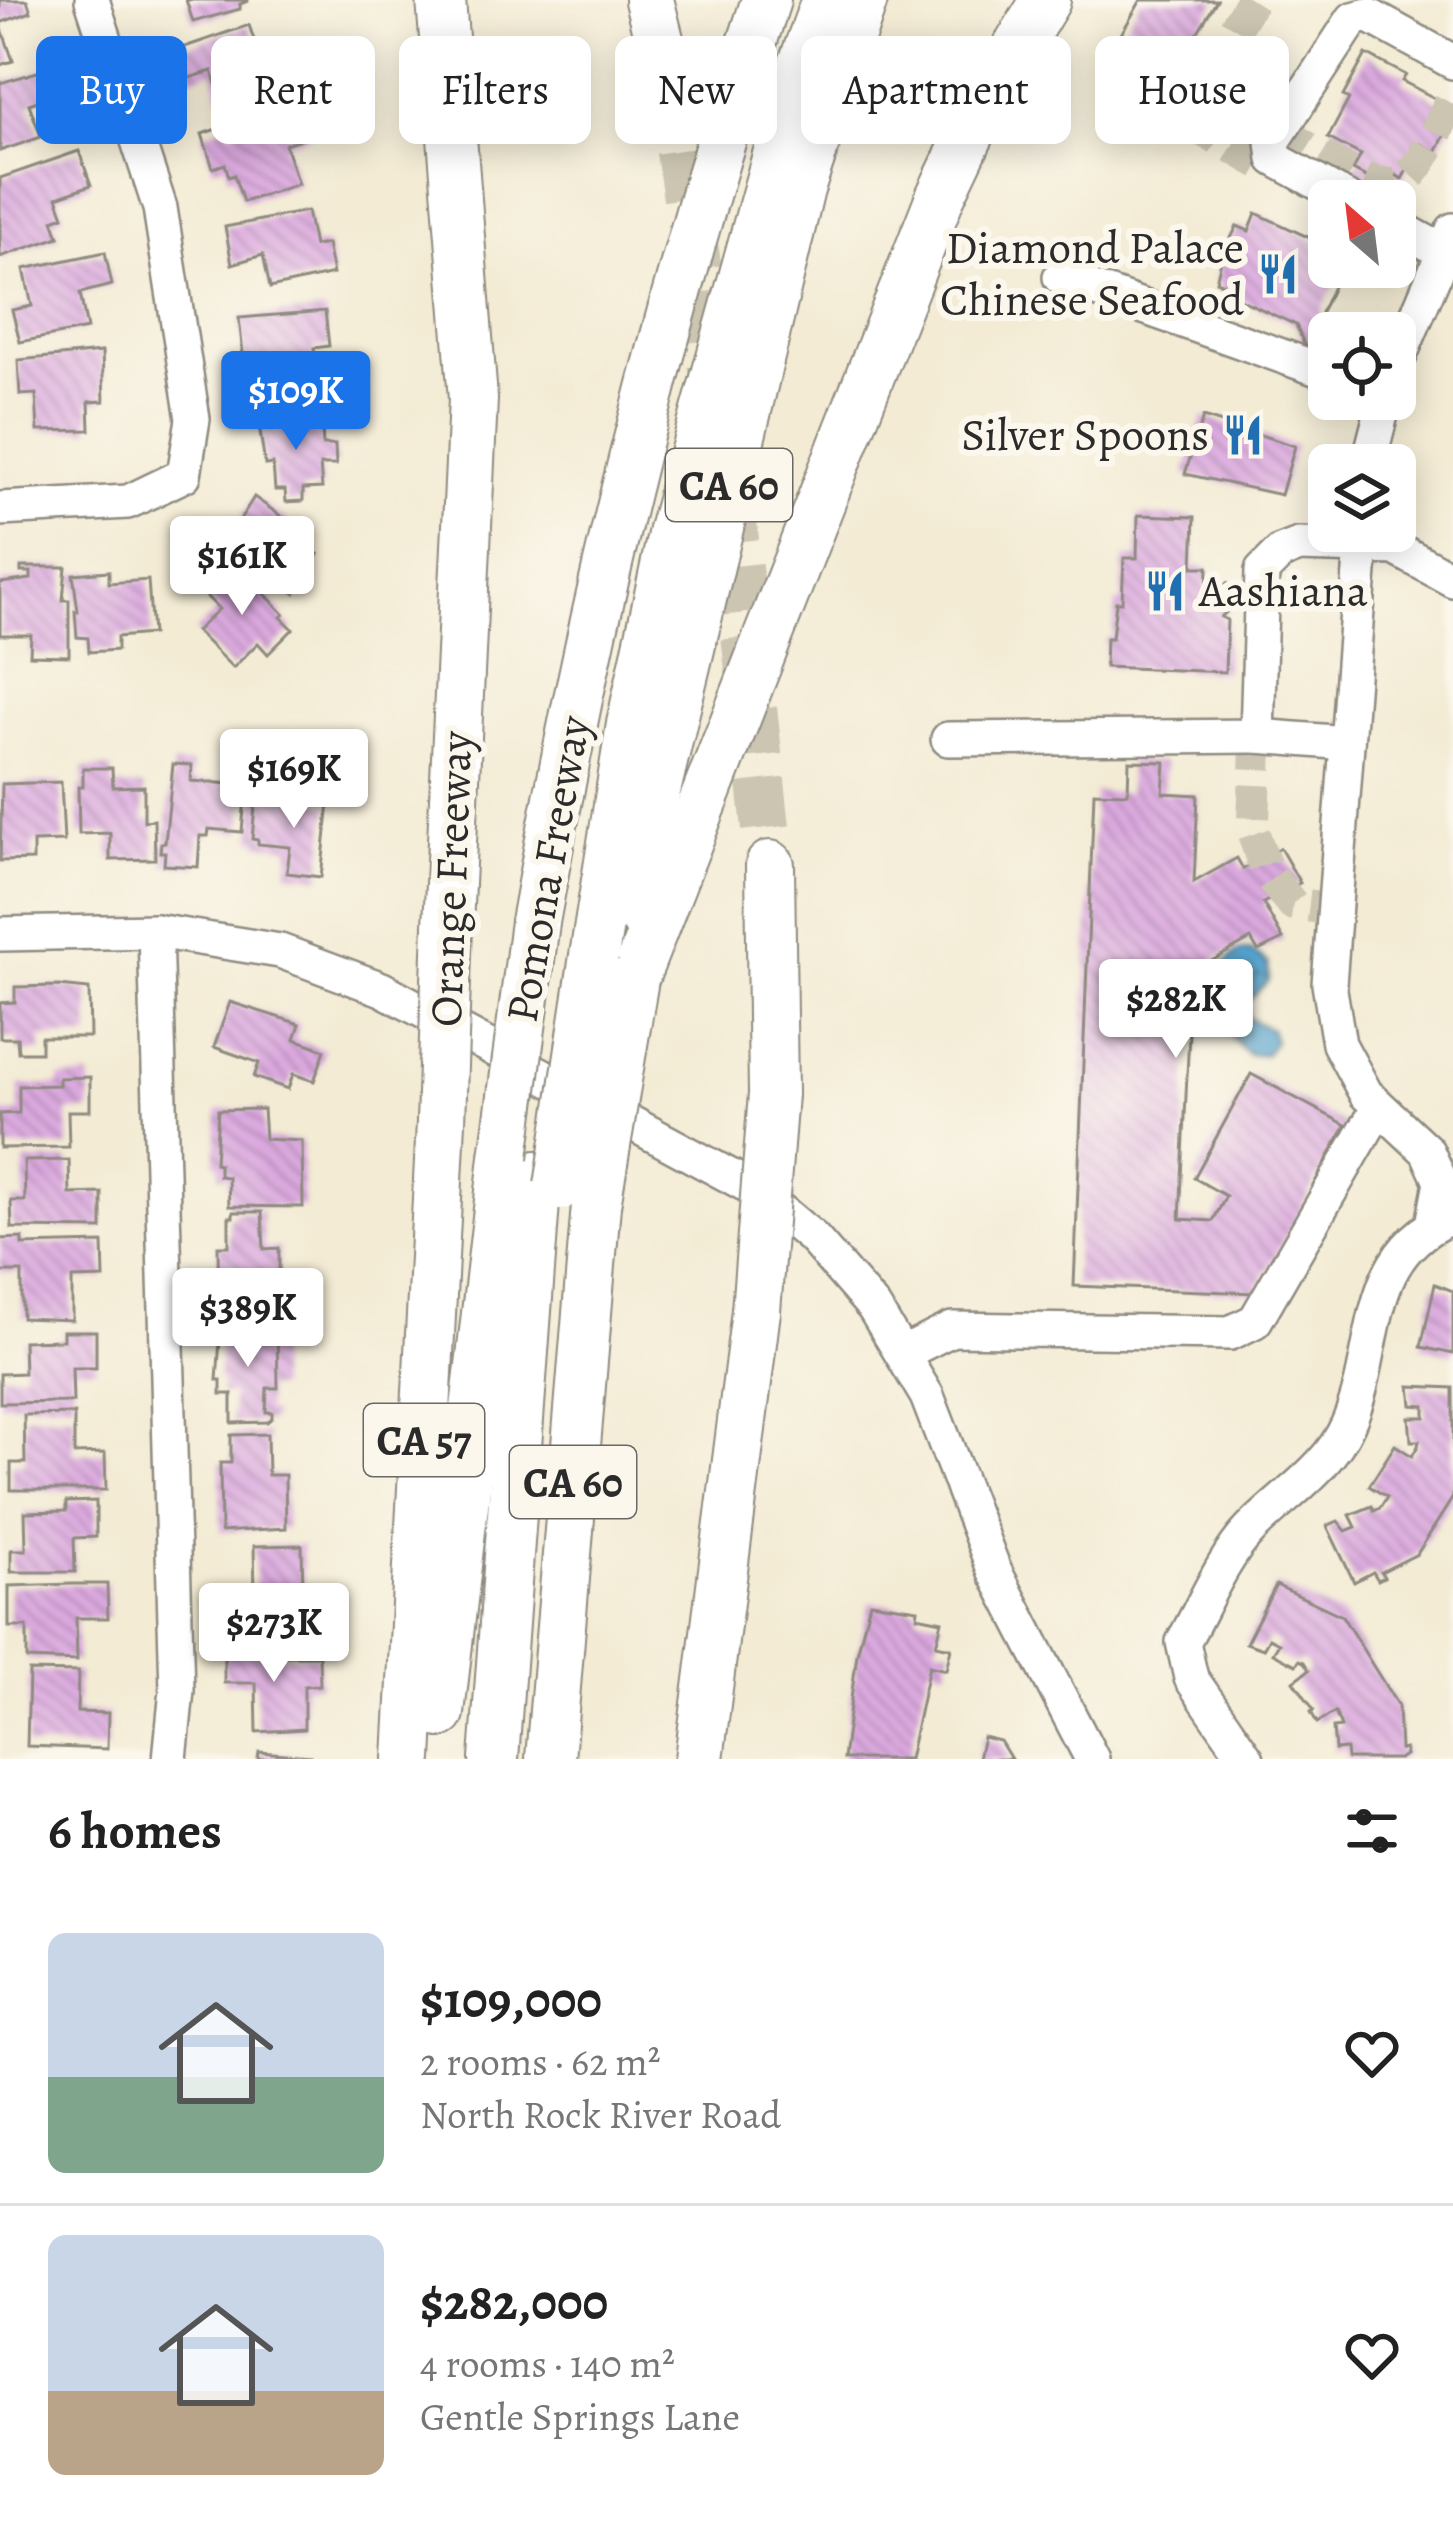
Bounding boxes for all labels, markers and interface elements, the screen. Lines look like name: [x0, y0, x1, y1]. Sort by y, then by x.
chip: Buy: [36, 36, 187, 144]
chip: Rent: [211, 36, 375, 144]
chip: Filters: [399, 36, 591, 144]
chip: New: [615, 36, 777, 144]
chip: Apartment: [801, 36, 1071, 144]
chip: House: [1095, 36, 1289, 144]
north arrow: [1308, 180, 1416, 288]
map controls: [1308, 180, 1416, 552]
place label: Diamond Palace Chinese Seafood: [940, 217, 1245, 331]
restaurant icon: Diamond Palace Chinese Seafood: [1255, 251, 1301, 297]
button: locate: [1308, 312, 1416, 420]
pin: $109K: [212, 351, 380, 453]
text: $109K: [248, 363, 344, 416]
place label: Silver Spoons: [961, 404, 1209, 466]
restaurant icon: Silver Spoons: [1220, 412, 1266, 458]
button: layers: [1308, 444, 1416, 552]
road number: CA 60: [666, 449, 792, 521]
pin: $161K: [158, 516, 326, 618]
text: $161K: [197, 528, 287, 581]
place label: Aashiana: [1198, 560, 1368, 622]
restaurant icon: Aashiana: [1142, 568, 1188, 614]
street label: Pomona Freeway: [491, 710, 606, 1027]
pin: $169K: [210, 729, 378, 831]
street label: Orange Freeway: [415, 729, 487, 1028]
text: $169K: [247, 741, 341, 794]
pin: $282K: [1092, 959, 1260, 1061]
text: $282K: [1126, 971, 1226, 1024]
pin: $389K: [164, 1268, 332, 1370]
text: $389K: [199, 1280, 297, 1333]
road number: CA 57: [364, 1404, 484, 1476]
road number: CA 60: [510, 1446, 636, 1518]
pin: $273K: [190, 1583, 358, 1685]
text: $273K: [226, 1595, 322, 1648]
text: 6 homes: [48, 1796, 222, 1866]
icon: filters: [1339, 1798, 1405, 1864]
text: $109,000: [420, 1965, 602, 2035]
icon: home: [144, 1981, 288, 2125]
icon: heart: [1339, 2020, 1405, 2086]
text: 2 rooms · 62 m²: [420, 2035, 660, 2088]
text: North Rock River Road: [420, 2088, 781, 2141]
text: $282,000: [420, 2267, 608, 2337]
icon: home: [144, 2283, 288, 2427]
icon: heart: [1339, 2322, 1405, 2388]
text: 4 rooms · 140 m²: [420, 2337, 675, 2390]
text: Gentle Springs Lane: [420, 2390, 740, 2443]

